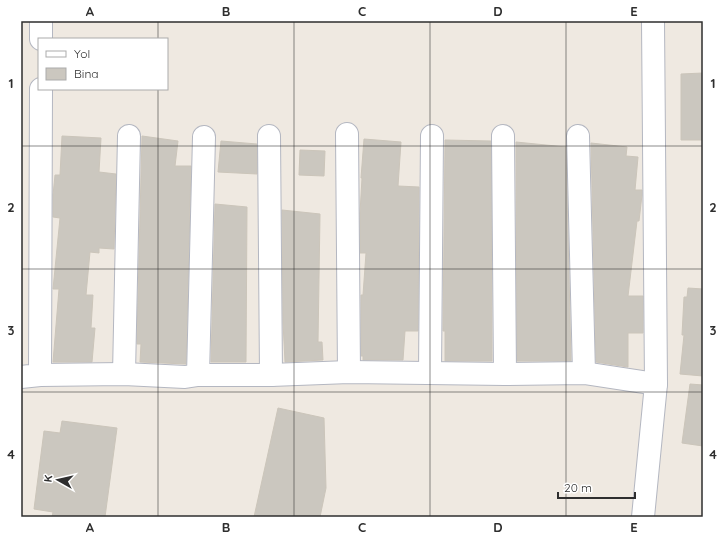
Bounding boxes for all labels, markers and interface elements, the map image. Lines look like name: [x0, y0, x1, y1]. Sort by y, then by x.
text: A: [86, 3, 95, 19]
text: B: [222, 3, 230, 19]
text: C: [358, 3, 366, 19]
text: D: [493, 3, 503, 19]
text: E: [630, 3, 638, 19]
legend: [38, 38, 168, 90]
text: Yol: [74, 46, 90, 61]
text: Bina: [74, 66, 99, 81]
text: 1: [8, 75, 14, 91]
text: 1: [710, 75, 716, 91]
text: 2: [7, 199, 15, 215]
text: 2: [709, 199, 717, 215]
text: 3: [8, 322, 15, 338]
text: 3: [710, 322, 717, 338]
text: 4: [7, 446, 15, 462]
text: 4: [709, 446, 717, 462]
north arrow: [38, 460, 78, 500]
text: K: [41, 474, 56, 483]
scale bar: [558, 474, 635, 500]
text: 20 m: [564, 480, 592, 495]
text: A: [86, 519, 95, 535]
text: B: [222, 519, 230, 535]
text: C: [358, 519, 366, 535]
text: D: [493, 519, 503, 535]
text: E: [630, 519, 638, 535]

